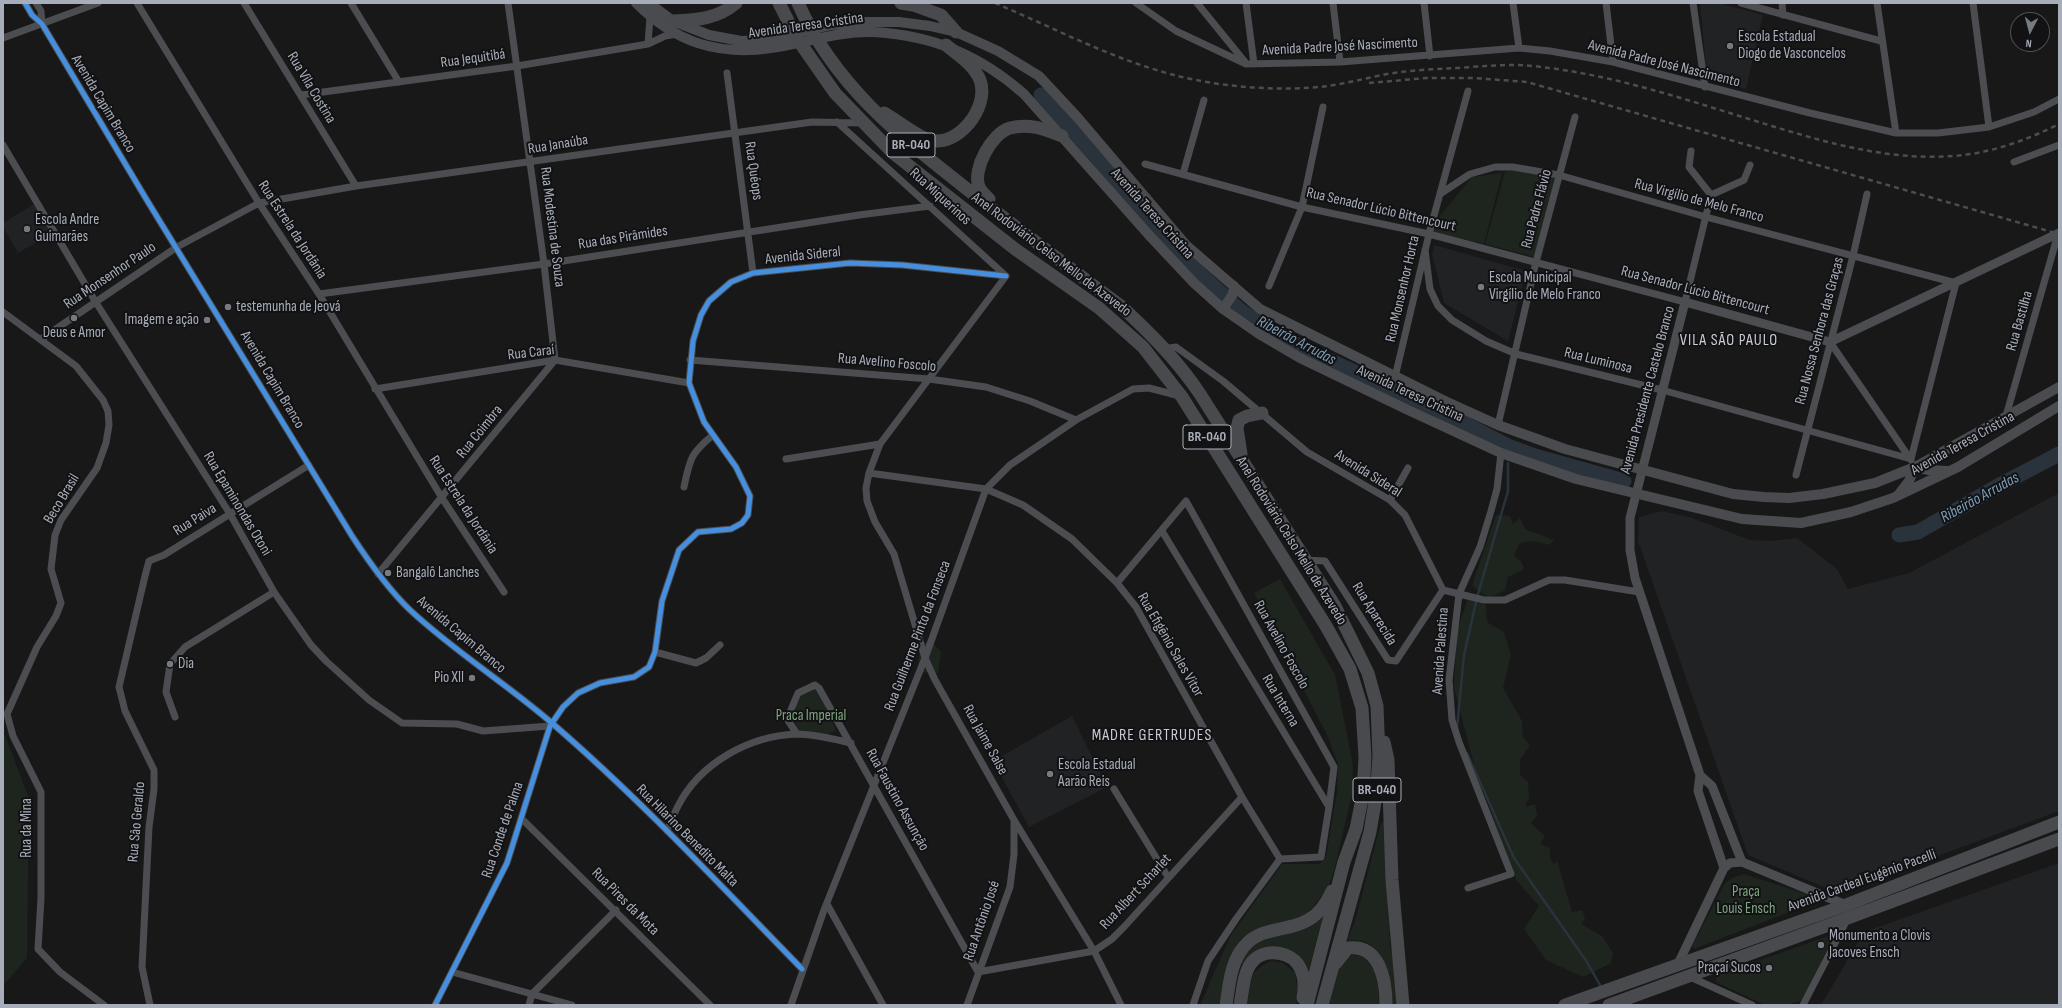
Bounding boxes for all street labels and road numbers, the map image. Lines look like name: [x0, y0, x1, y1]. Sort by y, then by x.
street label: Avenida Teresa Cristina: [748, 9, 864, 43]
street label: Avenida Padre José Nascimento: [1262, 34, 1418, 60]
street label: Avenida Padre José Nascimento: [1586, 36, 1742, 92]
street label: Rua Jequitibá: [440, 46, 506, 72]
street label: Rua Vila Costina: [283, 49, 339, 127]
street label: Avenida Capim Branco: [67, 52, 139, 156]
street label: Rua Janaúba: [527, 131, 589, 159]
road number: BR-040: [887, 133, 935, 157]
street label: Rua Quéops: [740, 141, 766, 201]
street label: Rua Miquerinos: [905, 165, 975, 229]
street label: Avenida Teresa Cristina: [1107, 165, 1197, 263]
street label: Rua Modestina de Souza: [536, 166, 568, 288]
street label: Rua Padre Flávio: [1518, 168, 1556, 250]
street label: Rua Virgílio de Melo Franco: [1632, 175, 1766, 227]
street label: Rua Estrela da Jordânia: [254, 178, 330, 282]
street label: Rua Senador Lúcio Bittencourt: [1305, 184, 1457, 236]
street label: Anel Rodoviário Celso Mello de Azevedo: [968, 189, 1134, 321]
street label: Rua das Pirâmides: [577, 222, 669, 254]
street label: Rua Monsenhor Horta: [1382, 234, 1424, 344]
street label: Rua Monsenhor Paulo: [60, 239, 160, 313]
street label: Avenida Sideral: [764, 243, 842, 269]
street label: Rua Nossa Senhora das Graças: [1792, 255, 1848, 407]
street label: Rua Senador Lúcio Bittencourt: [1619, 263, 1771, 319]
street label: Rua Bastilha: [2003, 289, 2037, 353]
street label: Avenida Presidente Castelo Branco: [1617, 304, 1679, 476]
street label: Avenida Capim Branco: [236, 328, 308, 432]
street label: Rua Caraí: [507, 341, 555, 365]
street label: Rua Luminosa: [1562, 344, 1634, 378]
street label: Rua Avelino Foscolo: [837, 350, 937, 376]
street label: Avenida Teresa Cristina: [1354, 361, 1466, 427]
street label: Rua Coimbra: [453, 402, 507, 462]
street label: Avenida Teresa Cristina: [1908, 408, 2018, 480]
road number: BR-040: [1183, 425, 1231, 449]
street label: Avenida Sideral: [1331, 446, 1405, 502]
street label: Rua Epaminondas Otoni: [199, 449, 275, 559]
street label: Rua Estrela da Jordânia: [425, 453, 501, 557]
street label: Anel Rodoviário Celso Mello de Azevedo: [1232, 453, 1350, 629]
street label: Beco Brasil: [40, 471, 84, 527]
street label: Rua Paiva: [170, 500, 220, 540]
street label: Rua Guilherme Pinto da Fonseca: [881, 558, 955, 714]
street label: Rua Aparecida: [1348, 579, 1400, 649]
street label: Rua Efigênio Sales Vitor: [1133, 590, 1207, 700]
street label: Avenida Capim Branco: [413, 593, 509, 677]
street label: Rua Avelino Foscolo: [1249, 598, 1313, 692]
street label: Avenida Palestina: [1429, 607, 1453, 695]
street label: Rua Interna: [1257, 672, 1303, 730]
street label: Rua Jaime Salse: [958, 702, 1012, 778]
street label: Rua Faustino Assunção: [861, 746, 933, 854]
road number: BR-040: [1353, 778, 1401, 802]
street label: Rua Conde de Palma: [478, 780, 528, 880]
street label: Rua São Geraldo: [125, 781, 149, 863]
street label: Rua Hilarino Benedito Malta: [632, 781, 742, 891]
street label: Rua da Mina: [18, 798, 36, 858]
street label: Avenida Cardeal Eugênio Pacelli: [1785, 846, 1939, 916]
street label: Rua Albert Scharlet: [1096, 850, 1176, 934]
street label: Rua Pires da Mota: [587, 864, 663, 940]
street label: Rua Antônio José: [960, 878, 1004, 964]

